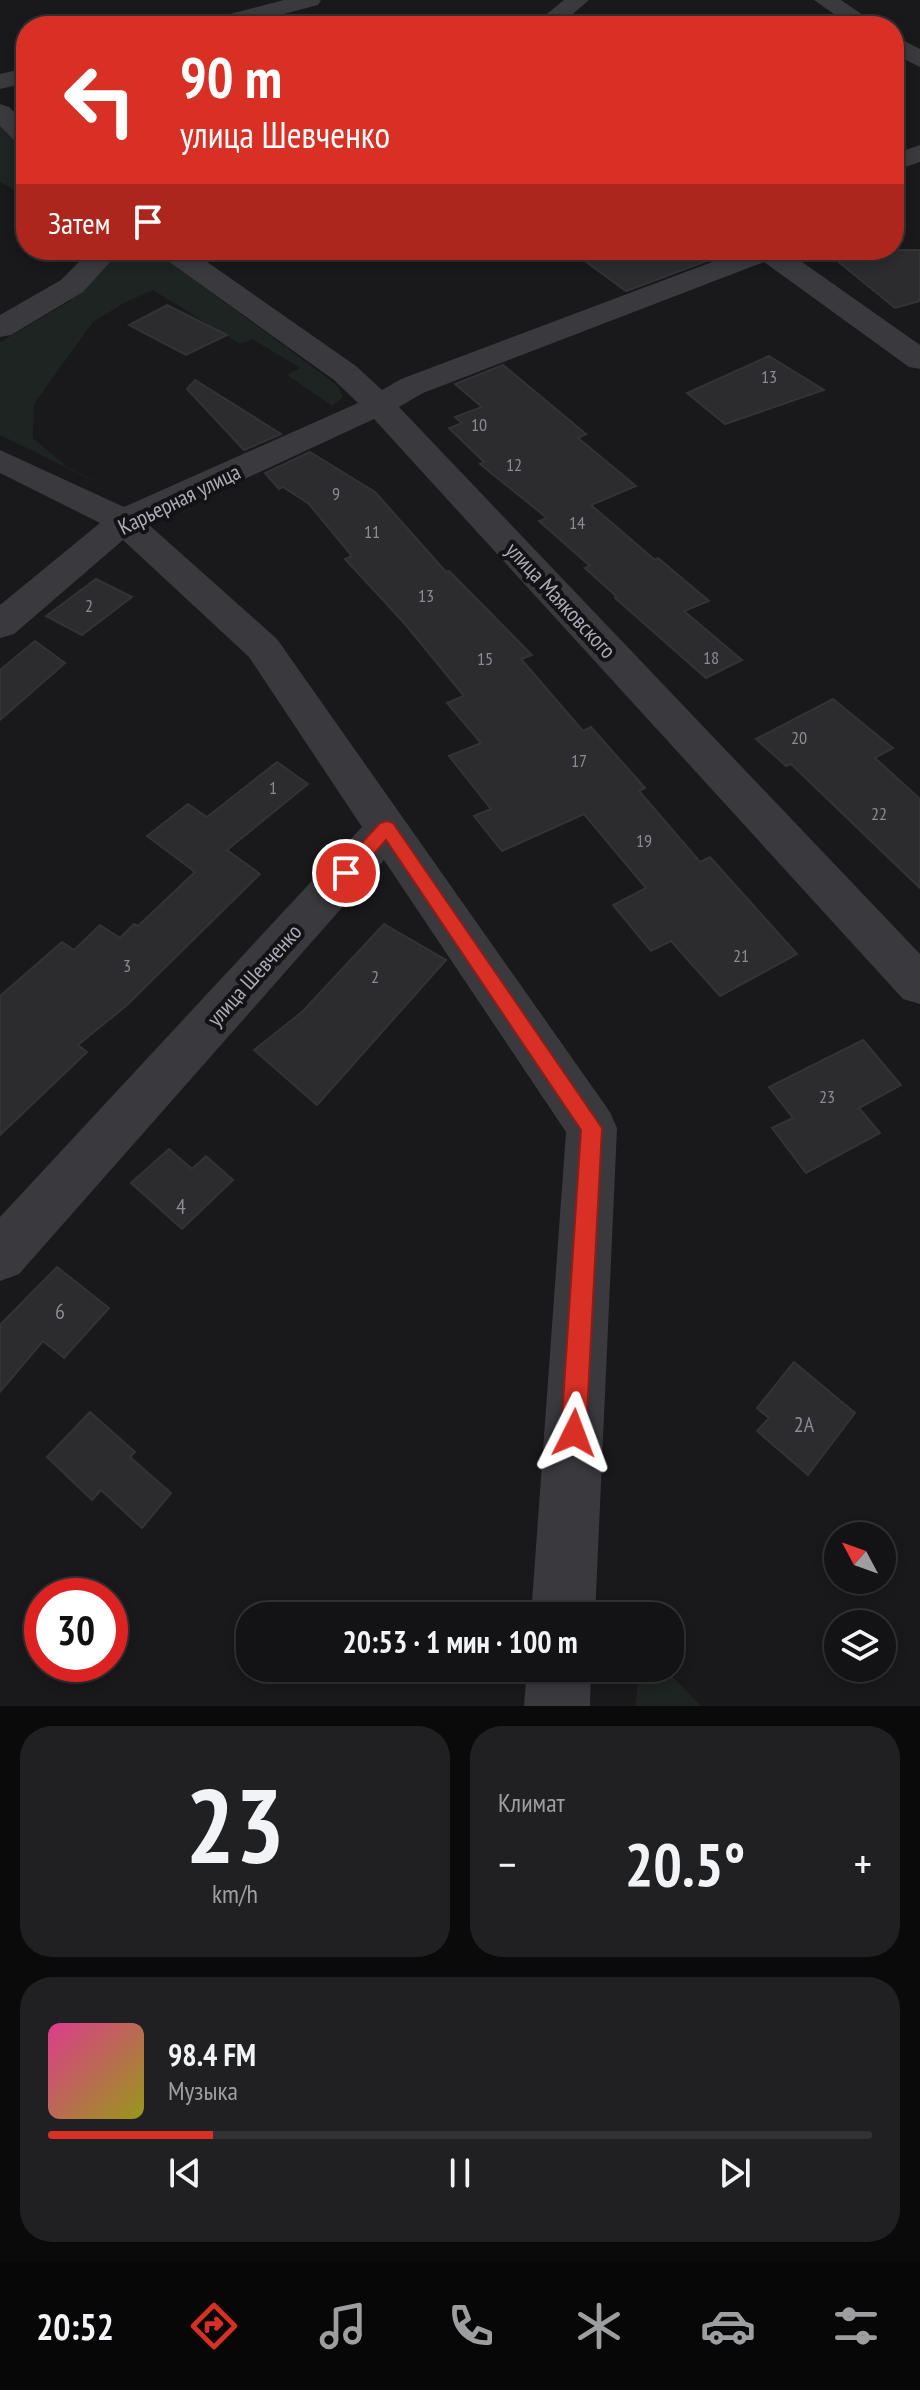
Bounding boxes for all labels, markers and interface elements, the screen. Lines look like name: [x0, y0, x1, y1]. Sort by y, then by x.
text: 90 m: [180, 41, 282, 113]
icon: left: [48, 48, 152, 152]
text: улица Шевченко: [180, 111, 390, 158]
icon: arrive: [126, 200, 170, 244]
text: Затем: [48, 203, 110, 242]
house number: 13: [761, 365, 777, 388]
house number: 10: [471, 413, 487, 436]
house number: 12: [506, 453, 522, 476]
street label: Карьерная улица: [113, 457, 245, 541]
house number: 9: [332, 482, 340, 505]
house number: 14: [569, 511, 585, 534]
house number: 11: [364, 520, 380, 543]
street label: улица Маяковского: [500, 536, 622, 664]
house number: 13: [418, 584, 434, 607]
house number: 2: [85, 594, 93, 617]
house number: 18: [703, 646, 719, 669]
house number: 15: [477, 647, 493, 670]
house number: 20: [791, 726, 807, 749]
house number: 17: [571, 749, 587, 772]
house number: 1: [269, 776, 277, 799]
house number: 22: [871, 802, 887, 825]
house number: 19: [636, 829, 652, 852]
pin: [312, 839, 380, 907]
icon: arrive: [324, 851, 368, 895]
street label: улица Шевченко: [201, 918, 307, 1032]
house number: 21: [733, 944, 749, 967]
house number: 3: [123, 954, 131, 977]
house number: 2: [371, 965, 379, 988]
house number: 23: [819, 1085, 835, 1108]
house number: 4: [176, 1192, 186, 1220]
house number: 6: [55, 1297, 65, 1325]
position arrow: [532, 1391, 616, 1475]
house number: 2А: [794, 1410, 815, 1438]
north arrow: [824, 1522, 896, 1594]
map controls: [824, 1522, 896, 1682]
speed limit sign: 30: [24, 1578, 128, 1682]
button: layers: [824, 1610, 896, 1682]
text: 20:53 · 1 мин · 100 m: [342, 1622, 578, 1661]
text: 23: [185, 1757, 285, 1892]
text: Климат: [498, 1786, 565, 1819]
text: 20.5°: [625, 1825, 745, 1903]
text: −: [498, 1835, 516, 1892]
text: +: [854, 1835, 872, 1892]
text: km/h: [212, 1877, 258, 1910]
text: 98.4 FM: [168, 2035, 256, 2074]
text: Музыка: [168, 2074, 238, 2107]
icon: previous: [163, 2151, 207, 2195]
icon: pause: [438, 2151, 482, 2195]
icon: next: [713, 2151, 757, 2195]
icon: directions: [186, 2298, 242, 2354]
icon: music: [315, 2298, 371, 2354]
icon: phone: [443, 2298, 499, 2354]
icon: climate: [571, 2298, 627, 2354]
icon: car: [700, 2298, 756, 2354]
icon: filters: [828, 2298, 884, 2354]
text: 20:52: [36, 2303, 114, 2350]

